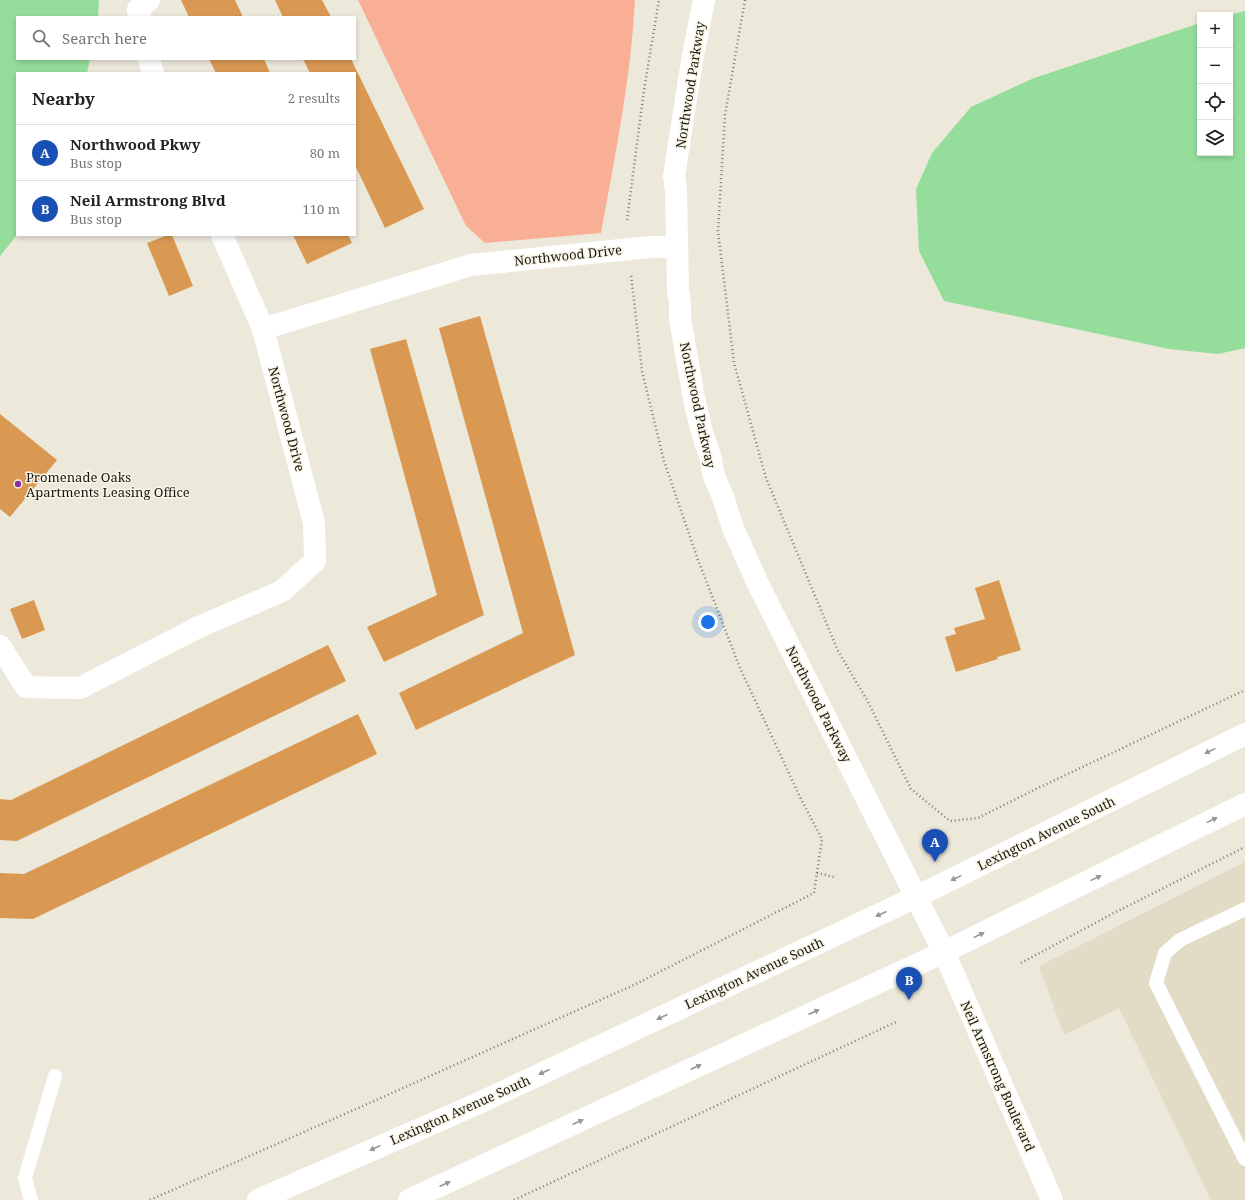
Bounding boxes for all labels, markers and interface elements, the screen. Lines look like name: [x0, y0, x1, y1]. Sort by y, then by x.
map controls: [1197, 12, 1233, 156]
button: +: [1197, 12, 1233, 48]
search box: [16, 16, 356, 60]
street label: Northwood Parkway: [671, 20, 709, 150]
icon: search: [30, 27, 52, 49]
text: Search here: [62, 28, 147, 48]
button: −: [1197, 48, 1233, 84]
button: locate: [1197, 84, 1233, 120]
text: Nearby: [32, 87, 95, 110]
text: 2 results: [288, 89, 340, 107]
button: layers: [1197, 120, 1233, 156]
text: Northwood Pkwy: [70, 134, 201, 154]
text: A: [40, 144, 50, 162]
text: 80 m: [310, 144, 340, 162]
text: Bus stop: [70, 154, 122, 172]
text: Neil Armstrong Blvd: [70, 190, 226, 210]
text: B: [41, 200, 49, 218]
text: 110 m: [303, 200, 340, 218]
text: Bus stop: [70, 210, 122, 228]
street label: Northwood Drive: [513, 240, 623, 270]
street label: Northwood Parkway: [676, 340, 720, 470]
street label: Northwood Drive: [264, 364, 310, 474]
place label: Promenade Oaks Apartments Leasing Office: [26, 468, 190, 501]
marker: Promenade Oaks Apartments Leasing Office: [13, 479, 23, 489]
your location: [698, 612, 718, 632]
street label: Northwood Parkway: [782, 643, 856, 766]
one-way arrow: [1204, 748, 1216, 755]
street label: Lexington Avenue South: [974, 792, 1118, 874]
one-way arrow: [1207, 817, 1218, 823]
pin: A: [922, 829, 948, 862]
one-way arrow: [950, 875, 961, 881]
one-way arrow: [1090, 875, 1102, 881]
one-way arrow: [875, 911, 887, 917]
one-way arrow: [973, 932, 985, 938]
street label: Lexington Avenue South: [682, 933, 826, 1013]
pin: B: [896, 967, 922, 1000]
street label: Neil Armstrong Boulevard: [957, 998, 1039, 1154]
one-way arrow: [809, 1009, 820, 1015]
one-way arrow: [656, 1014, 668, 1020]
one-way arrow: [691, 1064, 702, 1070]
one-way arrow: [539, 1069, 550, 1075]
street label: Lexington Avenue South: [387, 1071, 533, 1149]
one-way arrow: [573, 1119, 584, 1125]
one-way arrow: [369, 1145, 380, 1151]
one-way arrow: [439, 1181, 450, 1187]

